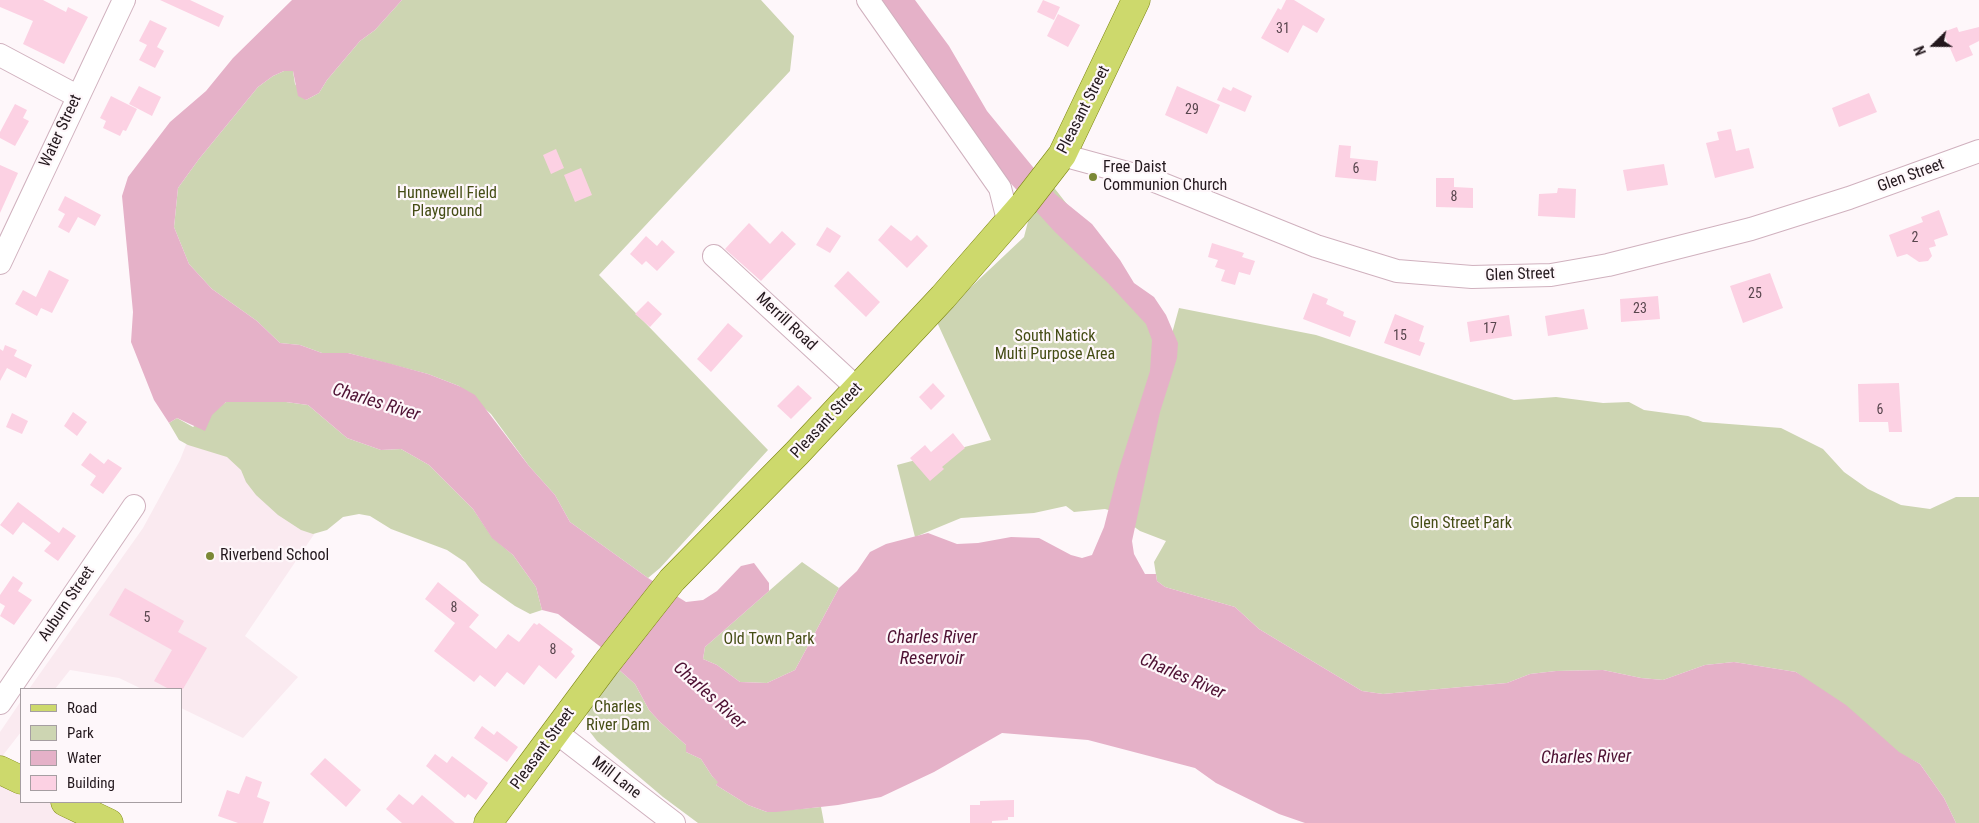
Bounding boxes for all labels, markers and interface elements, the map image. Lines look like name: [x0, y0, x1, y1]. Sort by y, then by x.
north arrow: [1909, 20, 1959, 70]
house number: 31: [1276, 21, 1290, 37]
text: N: [1911, 44, 1929, 58]
street label: Pleasant Street: [1054, 63, 1114, 157]
street label: Water Street: [36, 92, 86, 170]
house number: 29: [1185, 102, 1199, 118]
street label: Glen Street: [1875, 155, 1947, 197]
place label: Free Daist Communion Church: [1103, 158, 1227, 196]
house number: 6: [1353, 161, 1359, 177]
marker: Free Daist Communion Church: [1087, 171, 1099, 183]
park label: Hunnewell Field Playground: [397, 184, 497, 222]
house number: 8: [1451, 189, 1457, 205]
house number: 2: [1912, 230, 1918, 246]
street label: Glen Street: [1485, 264, 1555, 286]
house number: 25: [1748, 286, 1762, 302]
street label: Merrill Road: [752, 289, 820, 355]
house number: 23: [1633, 301, 1647, 317]
house number: 17: [1483, 321, 1497, 337]
park label: South Natick Multi Purpose Area: [995, 327, 1115, 365]
house number: 15: [1393, 328, 1407, 344]
water label: Charles River: [330, 379, 422, 427]
street label: Pleasant Street: [787, 379, 867, 463]
house number: 6: [1877, 402, 1883, 418]
park label: Glen Street Park: [1410, 514, 1512, 534]
place label: Riverbend School: [220, 546, 329, 566]
marker: Riverbend School: [204, 550, 216, 562]
street label: Auburn Street: [35, 563, 99, 645]
house number: 8: [451, 600, 457, 616]
house number: 5: [144, 610, 150, 626]
water label: Charles River Reservoir: [887, 627, 977, 670]
park label: Old Town Park: [724, 630, 814, 650]
house number: 8: [550, 642, 556, 658]
water label: Charles River: [1136, 649, 1228, 705]
water label: Charles River: [668, 658, 750, 734]
legend: [20, 688, 182, 803]
park label: Charles River Dam: [586, 698, 650, 736]
text: Road: [67, 699, 97, 717]
street label: Pleasant Street: [507, 704, 579, 794]
text: Park: [67, 724, 94, 742]
water label: Charles River: [1541, 746, 1631, 770]
text: Water: [67, 749, 101, 767]
street label: Mill Lane: [588, 753, 644, 803]
text: Building: [67, 774, 115, 792]

